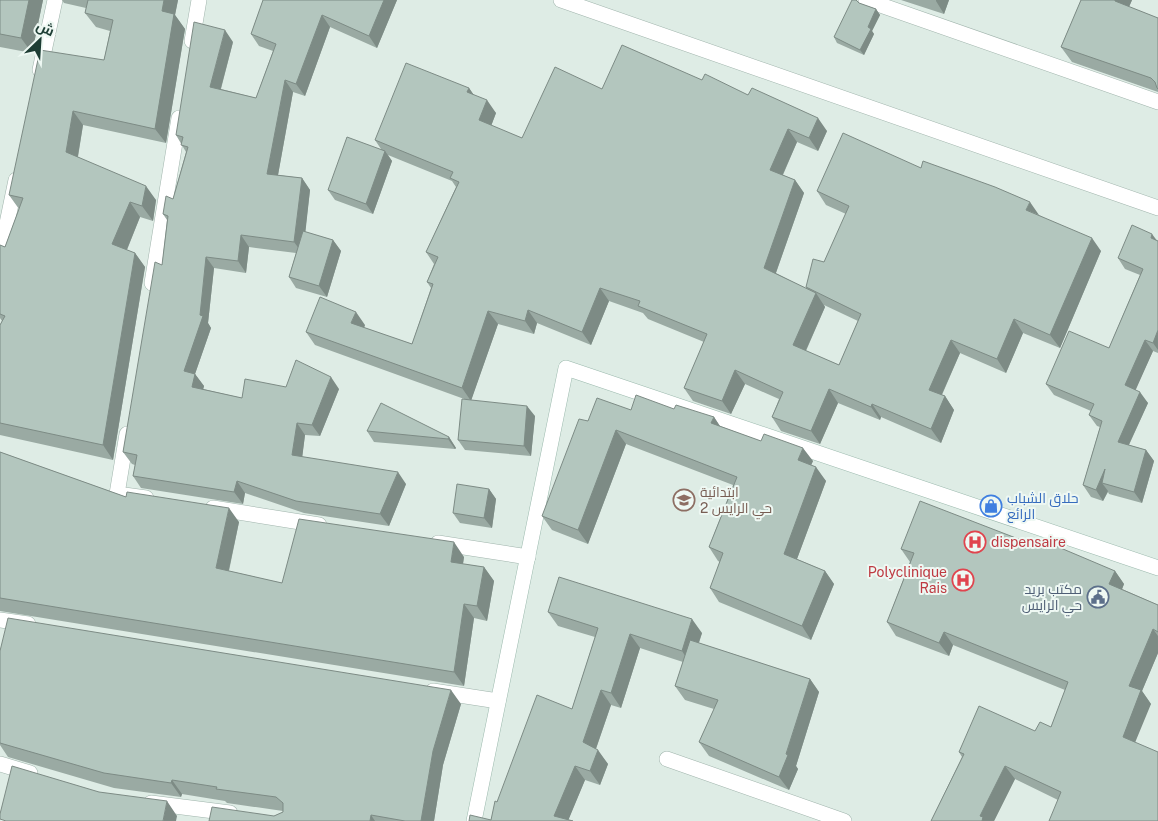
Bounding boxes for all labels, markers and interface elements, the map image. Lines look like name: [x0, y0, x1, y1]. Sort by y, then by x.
north arrow: [15, 15, 65, 65]
text: ش: [34, 17, 57, 40]
place label: ابتدائية حي الرايس 2: [700, 484, 772, 520]
school or university icon: ابتدائية حي الرايس 2: [672, 488, 696, 512]
place label: حلاق الشباب الرائع: [1007, 490, 1079, 523]
shop icon: حلاق الشباب الرائع: [979, 494, 1003, 518]
hospital icon: dispensaire: [963, 530, 987, 554]
place label: dispensaire: [991, 534, 1066, 550]
place label: Polyclinique Rais: [868, 564, 947, 596]
hospital icon: Polyclinique Rais: [951, 568, 975, 592]
place label: مكتب بريد حي الرايس: [1022, 581, 1082, 617]
public building icon: مكتب بريد حي الرايس: [1086, 585, 1110, 609]

